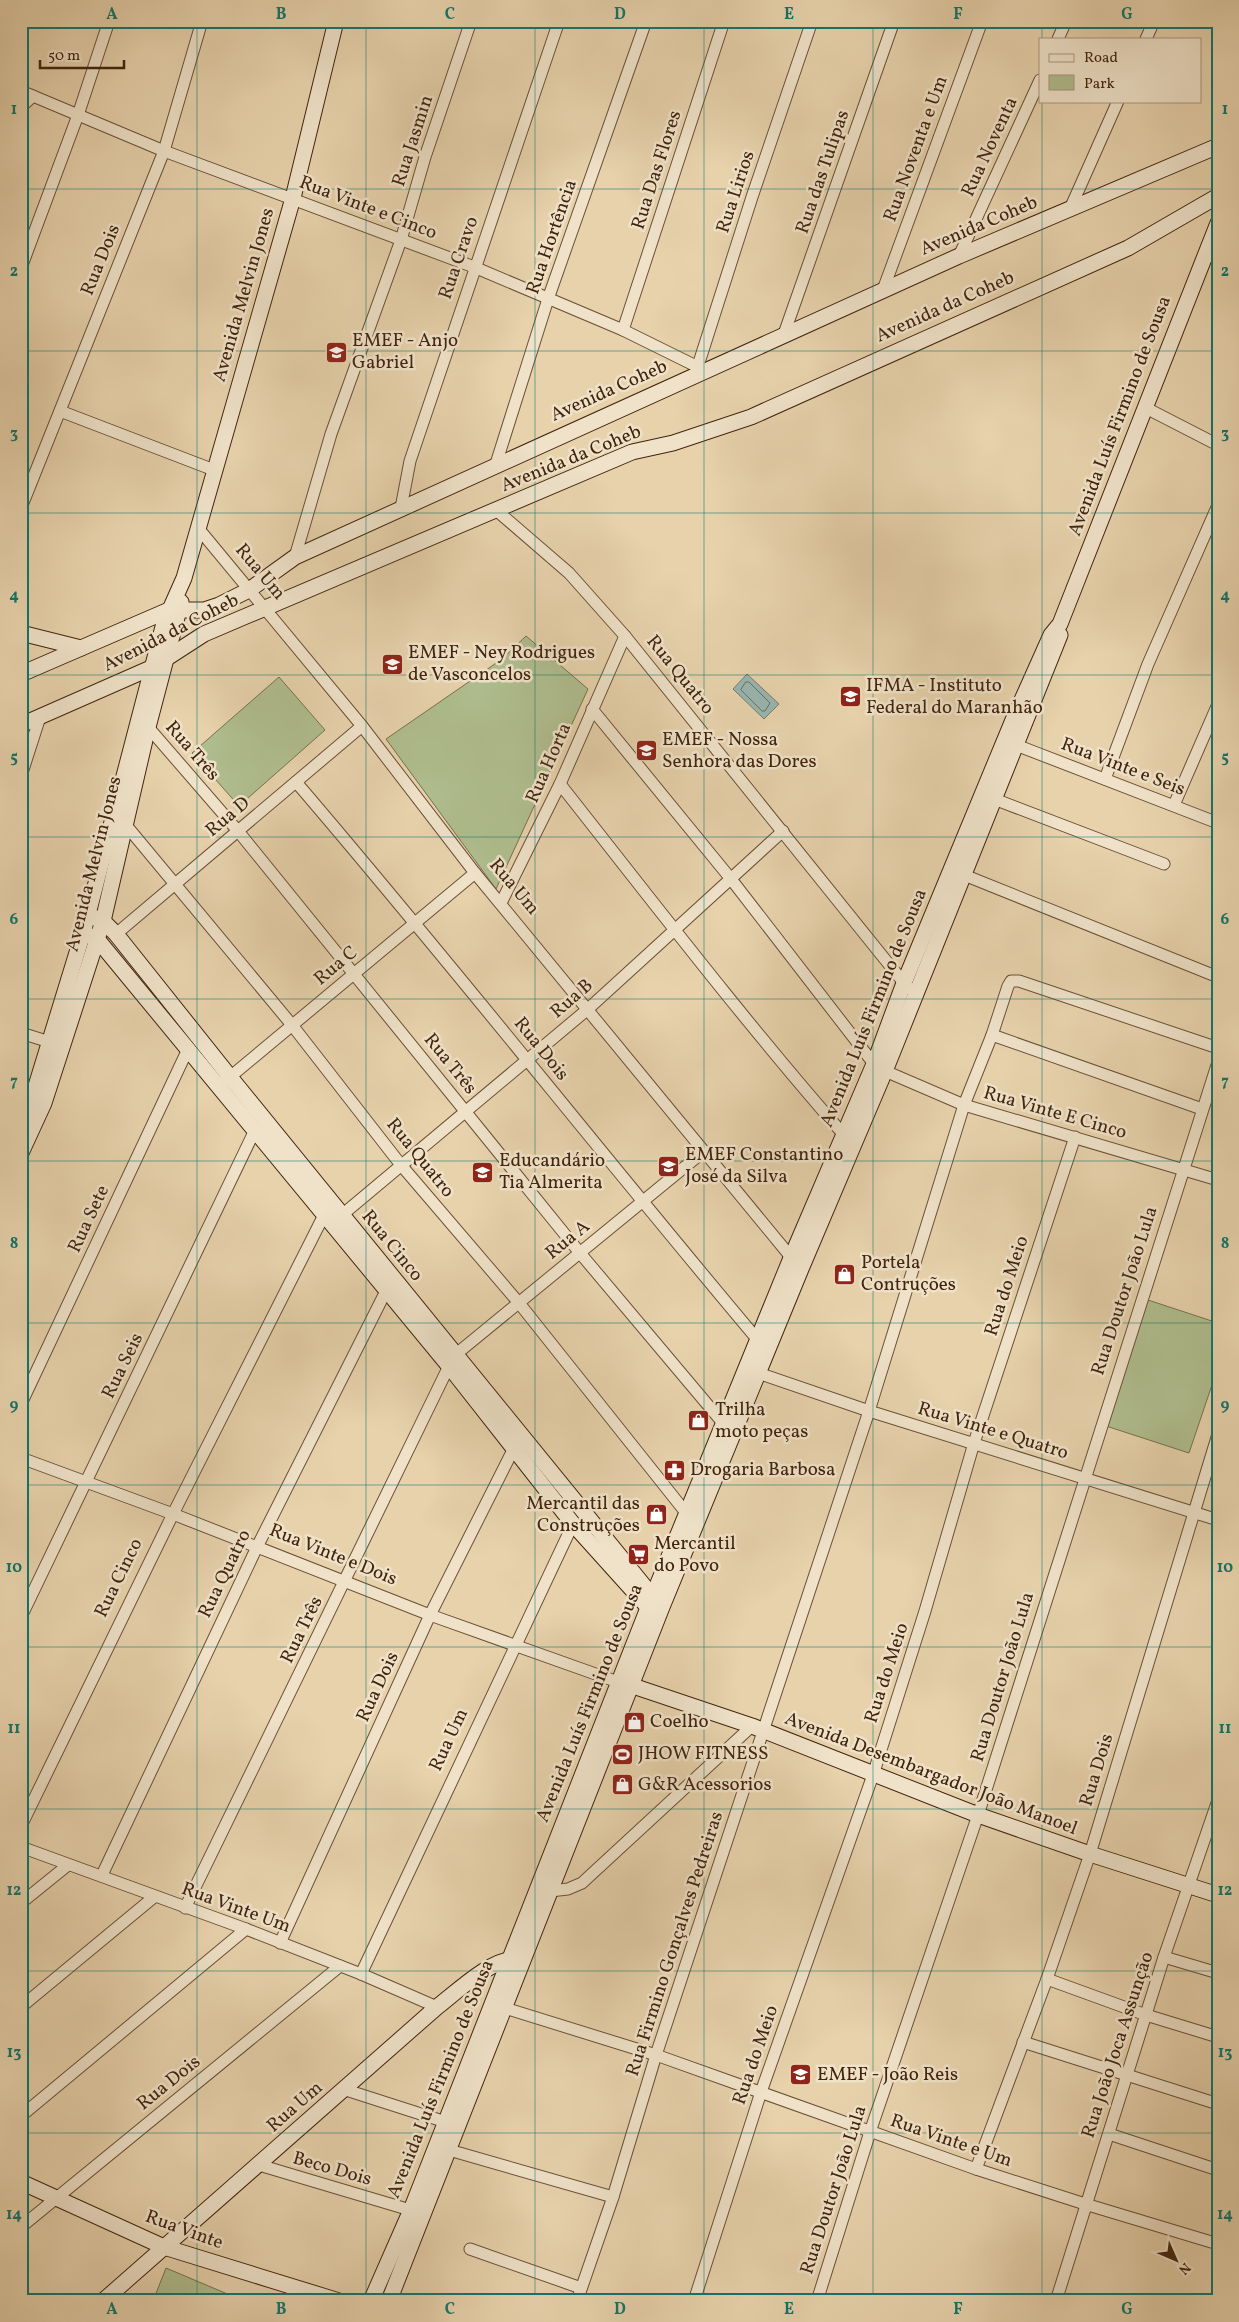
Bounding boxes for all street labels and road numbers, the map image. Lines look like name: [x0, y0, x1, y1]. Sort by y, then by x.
street label: Rua Noventa e Um: [878, 72, 955, 226]
street label: Rua Jasmin: [386, 92, 440, 190]
street label: Rua Noventa: [956, 93, 1024, 201]
street label: Rua Das Flores: [626, 107, 688, 233]
street label: Rua das Tulipas: [790, 107, 856, 237]
street label: Rua Lirios: [710, 147, 762, 237]
street label: Rua Vinte e Cinco: [295, 170, 441, 246]
street label: Rua Hortência: [520, 176, 584, 298]
street label: Avenida Coheb: [916, 190, 1042, 262]
street label: Avenida Melvin Jones: [207, 205, 281, 385]
street label: Rua Cravo: [433, 213, 485, 303]
street label: Rua Dois: [75, 220, 127, 300]
street label: Avenida da Coheb: [872, 265, 1018, 349]
street label: Avenida Luís Firmino de Sousa: [1062, 292, 1178, 540]
street label: Avenida Coheb: [547, 354, 671, 428]
street label: Avenida da Coheb: [497, 419, 645, 499]
street label: Rua Um: [229, 538, 291, 606]
street label: Avenida da Coheb: [99, 588, 243, 678]
street label: Rua Quatro: [640, 630, 720, 720]
street label: Rua Três: [159, 715, 225, 787]
street label: Rua Horta: [520, 719, 578, 807]
street label: Rua Vinte e Seis: [1057, 731, 1189, 803]
street label: Avenida Melvin Jones: [60, 774, 128, 954]
street label: Rua D: [200, 791, 256, 843]
street label: Rua Um: [483, 853, 545, 921]
street label: Avenida Luís Firmino de Sousa: [814, 885, 934, 1131]
street label: Rua C: [309, 940, 363, 992]
street label: Rua B: [545, 973, 599, 1025]
street label: Rua Dois: [507, 1012, 575, 1086]
street label: Rua Três: [417, 1028, 483, 1100]
street label: Rua Vinte E Cinco: [980, 1080, 1130, 1146]
street label: Rua Quatro: [380, 1113, 460, 1203]
street label: Rua Sete: [62, 1181, 116, 1257]
street label: Rua Doutor João Lula: [1085, 1203, 1165, 1379]
street label: Rua Cinco: [355, 1205, 429, 1287]
street label: Rua A: [540, 1214, 596, 1266]
street label: Rua do Meio: [979, 1233, 1035, 1339]
street label: Rua Seis: [96, 1329, 150, 1403]
street label: Rua Vinte e Quatro: [915, 1396, 1071, 1466]
street label: Rua Vinte e Dois: [265, 1518, 401, 1592]
street label: Rua Quatro: [192, 1525, 258, 1623]
street label: Rua Cinco: [89, 1534, 149, 1622]
street label: Avenida Luís Firmino de Sousa: [530, 1580, 650, 1826]
street label: Rua Doutor João Lula: [965, 1589, 1041, 1765]
street label: Rua Três: [275, 1592, 329, 1668]
street label: Rua do Meio: [859, 1620, 915, 1726]
street label: Rua Dois: [350, 1648, 406, 1726]
street label: Rua Um: [423, 1704, 475, 1776]
street label: Avenida Desembargador João Manoel: [781, 1706, 1081, 1842]
street label: Rua Dois: [1074, 1730, 1120, 1810]
street label: Rua Firmino Gonçalves Pedreiras: [620, 1808, 730, 2080]
street label: Rua Vinte Um: [178, 1876, 294, 1940]
street label: Rua João Joca Assunção: [1076, 1948, 1160, 2142]
street label: Avenida Luís Firmino de Sousa: [381, 1956, 501, 2202]
street label: Rua do Meio: [727, 2002, 785, 2108]
street label: Rua Dois: [132, 2049, 206, 2117]
street label: Rua Um: [261, 2075, 329, 2139]
street label: Rua Doutor João Lula: [794, 2102, 874, 2278]
street label: Rua Vinte e Um: [887, 2108, 1016, 2174]
street label: Beco Dois: [289, 2145, 375, 2193]
street label: Rua Vinte: [141, 2204, 227, 2256]

